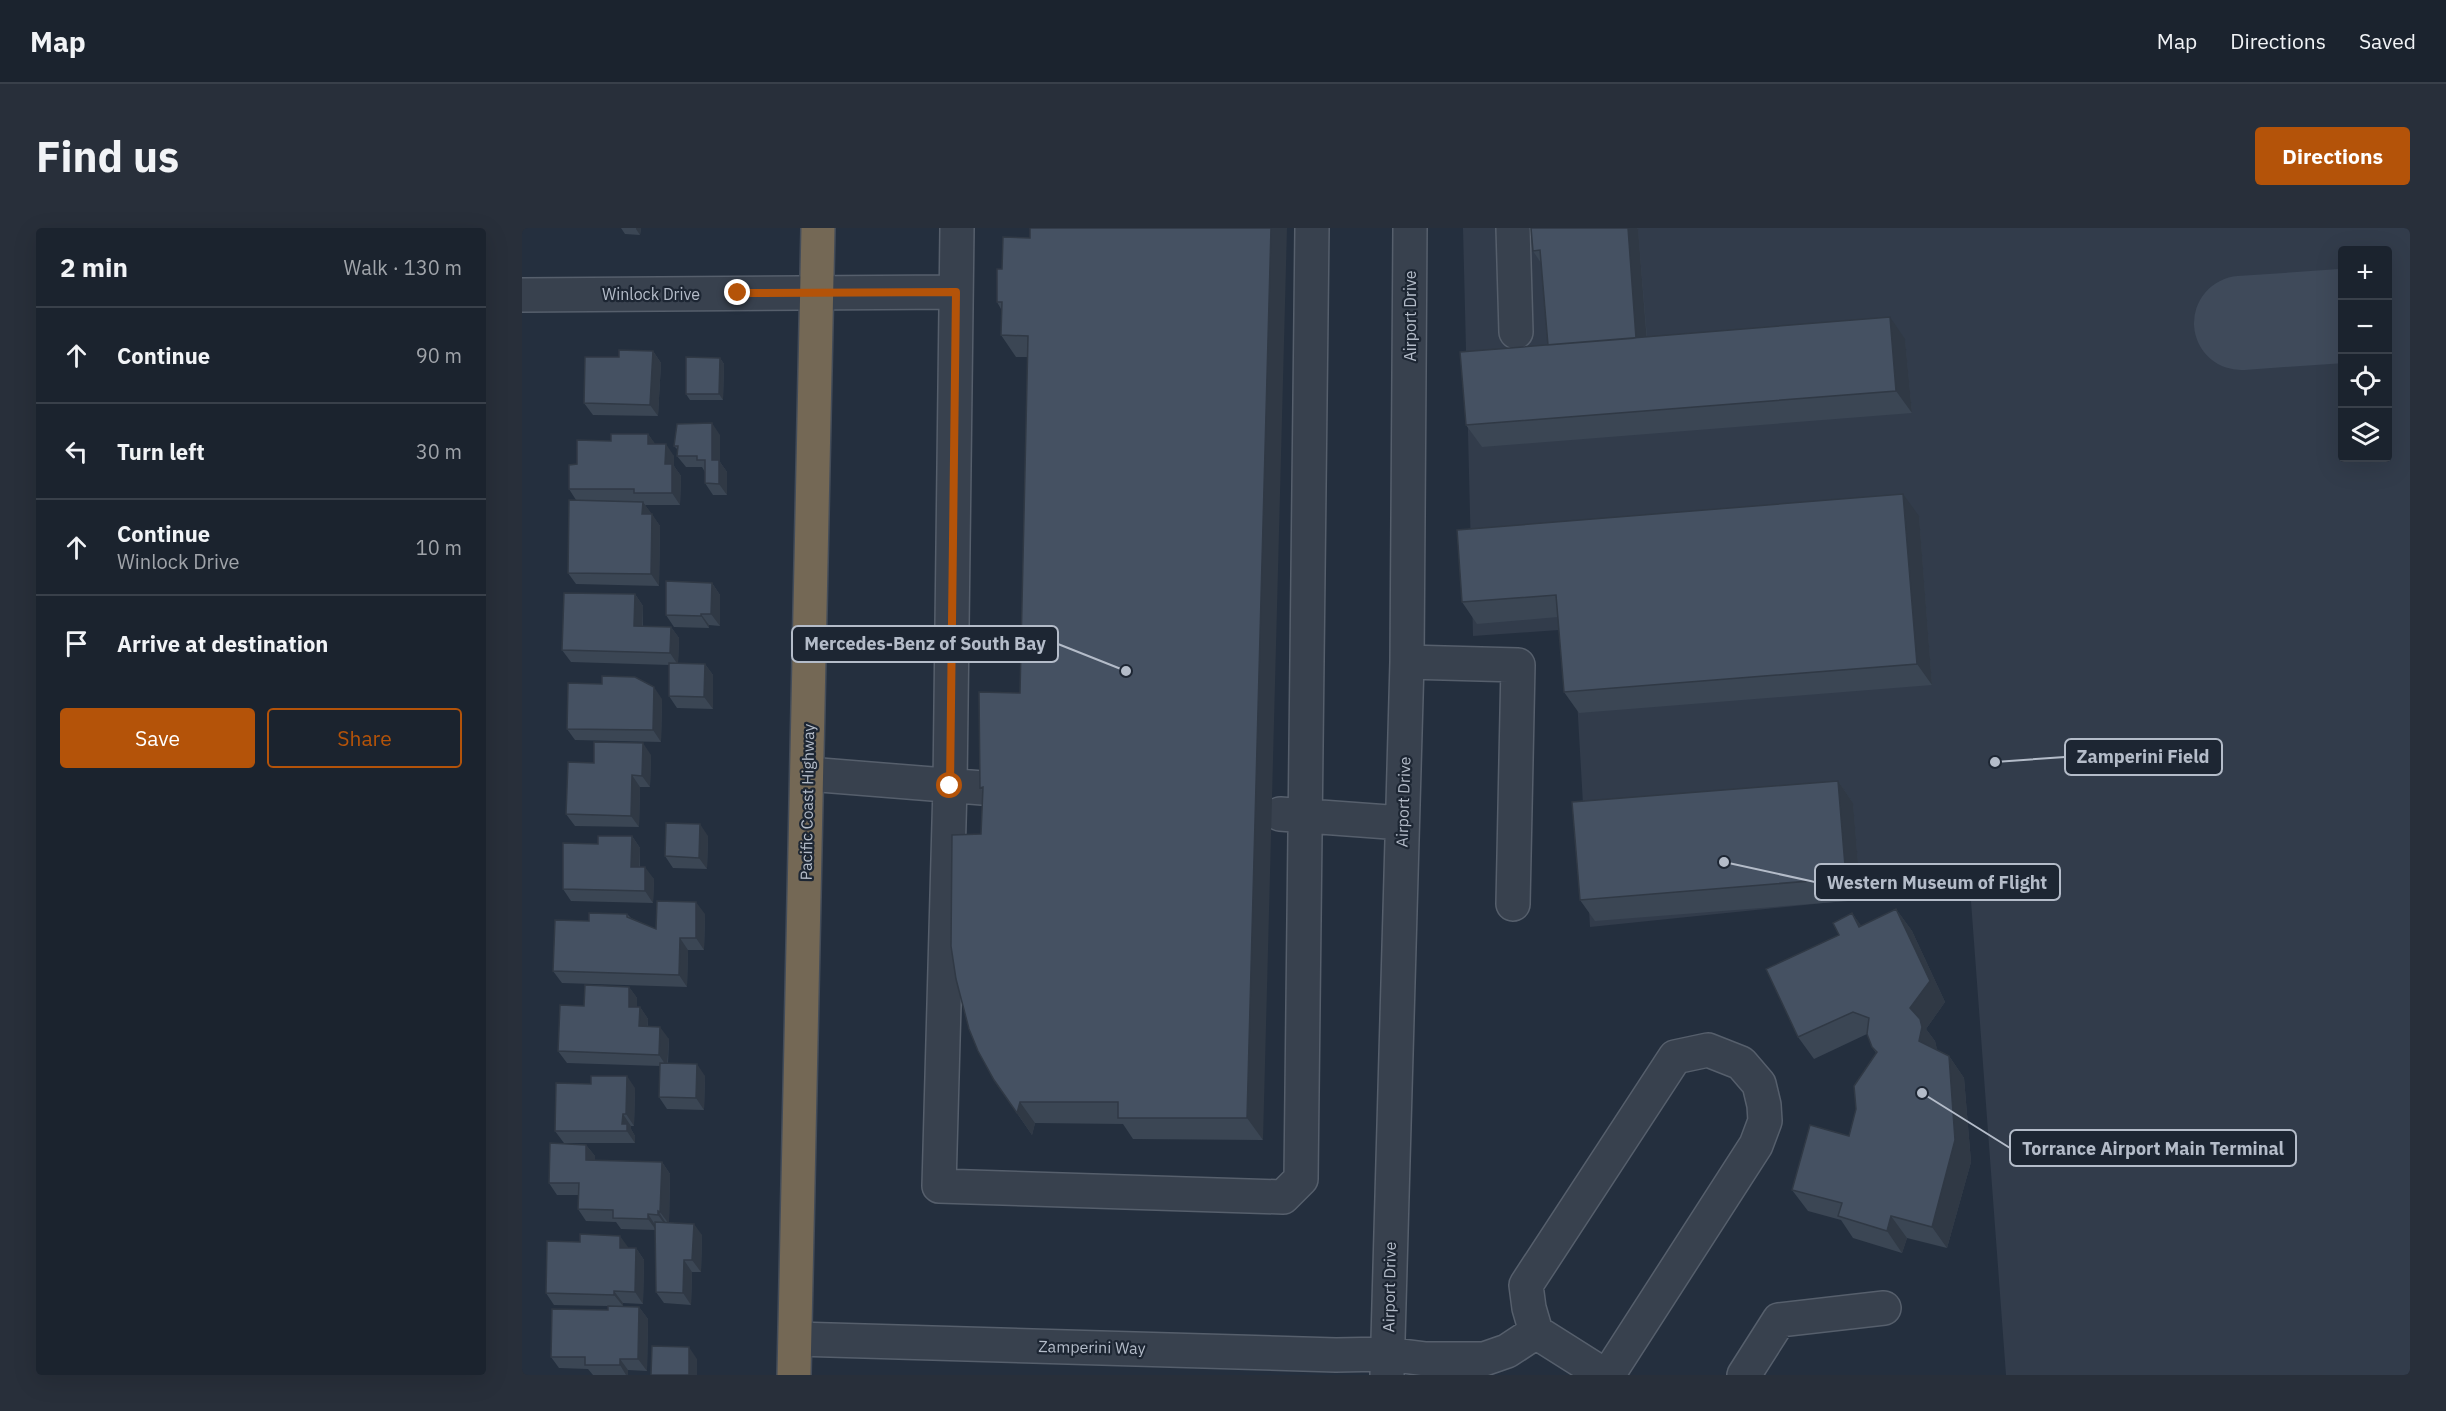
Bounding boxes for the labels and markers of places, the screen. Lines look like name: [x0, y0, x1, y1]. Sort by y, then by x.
callout: Mercedes-Benz of South Bay: [792, 626, 1058, 662]
callout: Zamperini Field: [2065, 739, 2222, 775]
callout: Western Museum of Flight: [1815, 864, 2060, 900]
callout: Torrance Airport Main Terminal: [2010, 1130, 2296, 1166]

